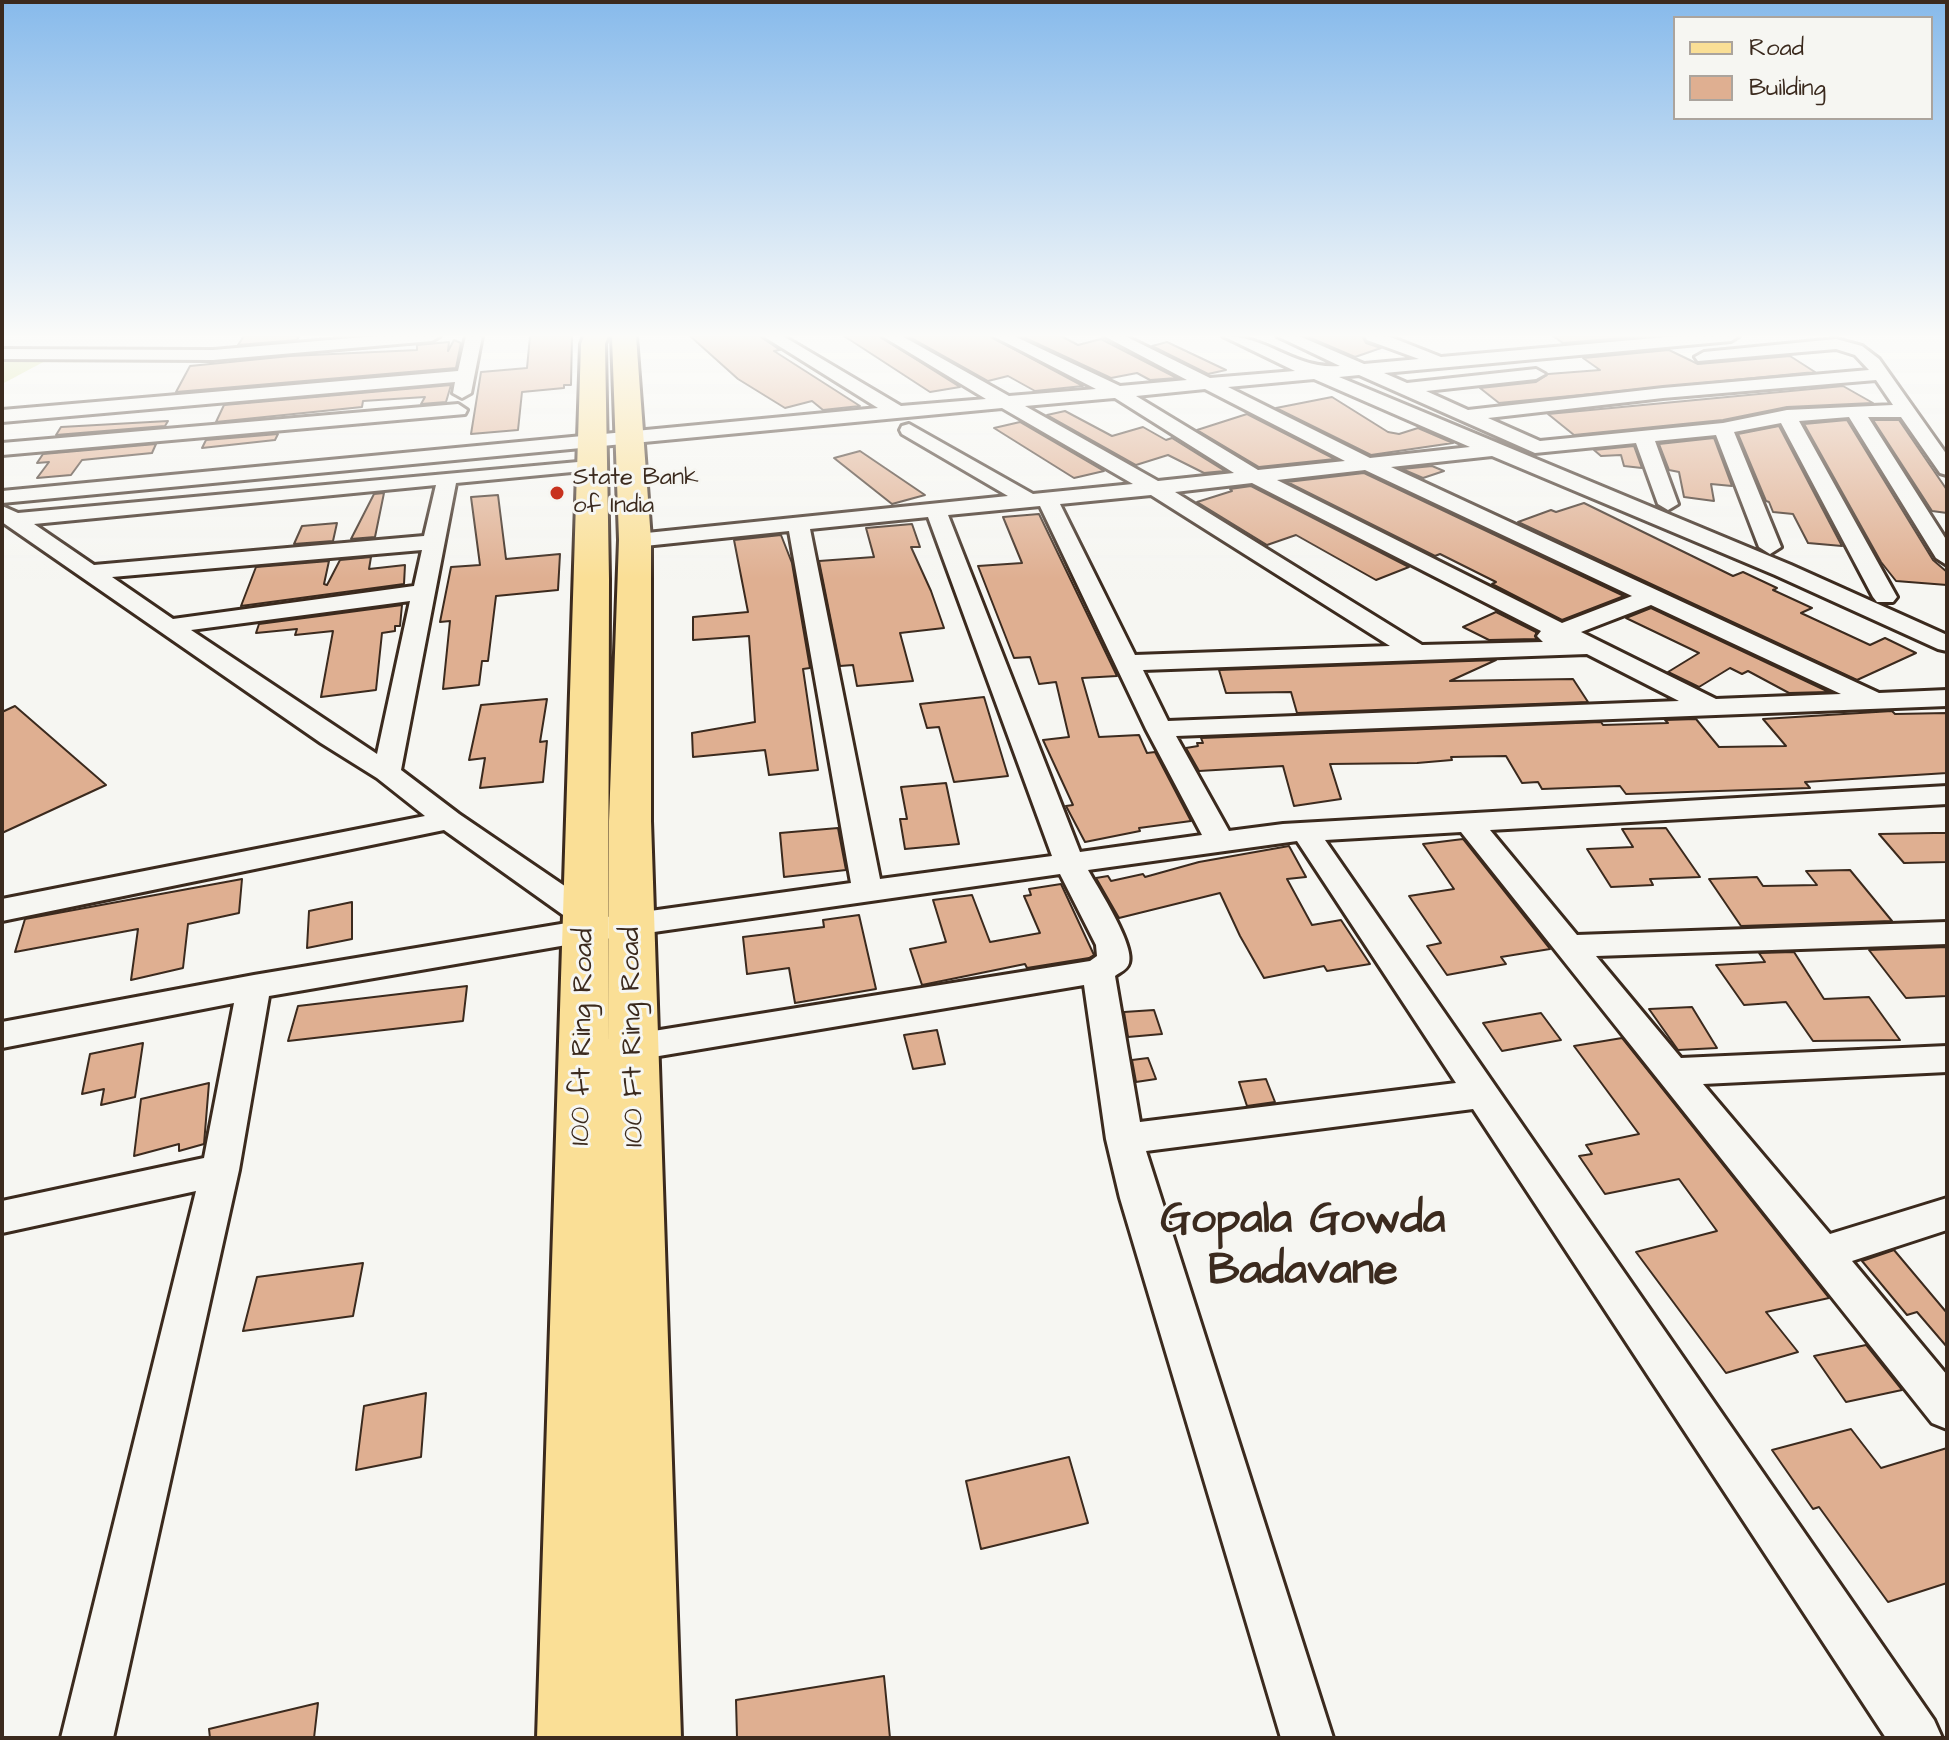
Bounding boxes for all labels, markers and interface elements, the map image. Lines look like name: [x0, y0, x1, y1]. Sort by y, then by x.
legend: [1673, 16, 1933, 120]
text: Road: [1749, 31, 1804, 65]
text: Building: [1749, 71, 1826, 105]
place label: State Bank of India: [573, 465, 699, 521]
marker: State Bank of India: [548, 484, 566, 502]
street label: 100 Ft Ring Road: [615, 927, 653, 1147]
street label: 100 ft Ring Road: [565, 928, 603, 1146]
district label: Gopala Gowda Badavane: [1161, 1197, 1445, 1300]

